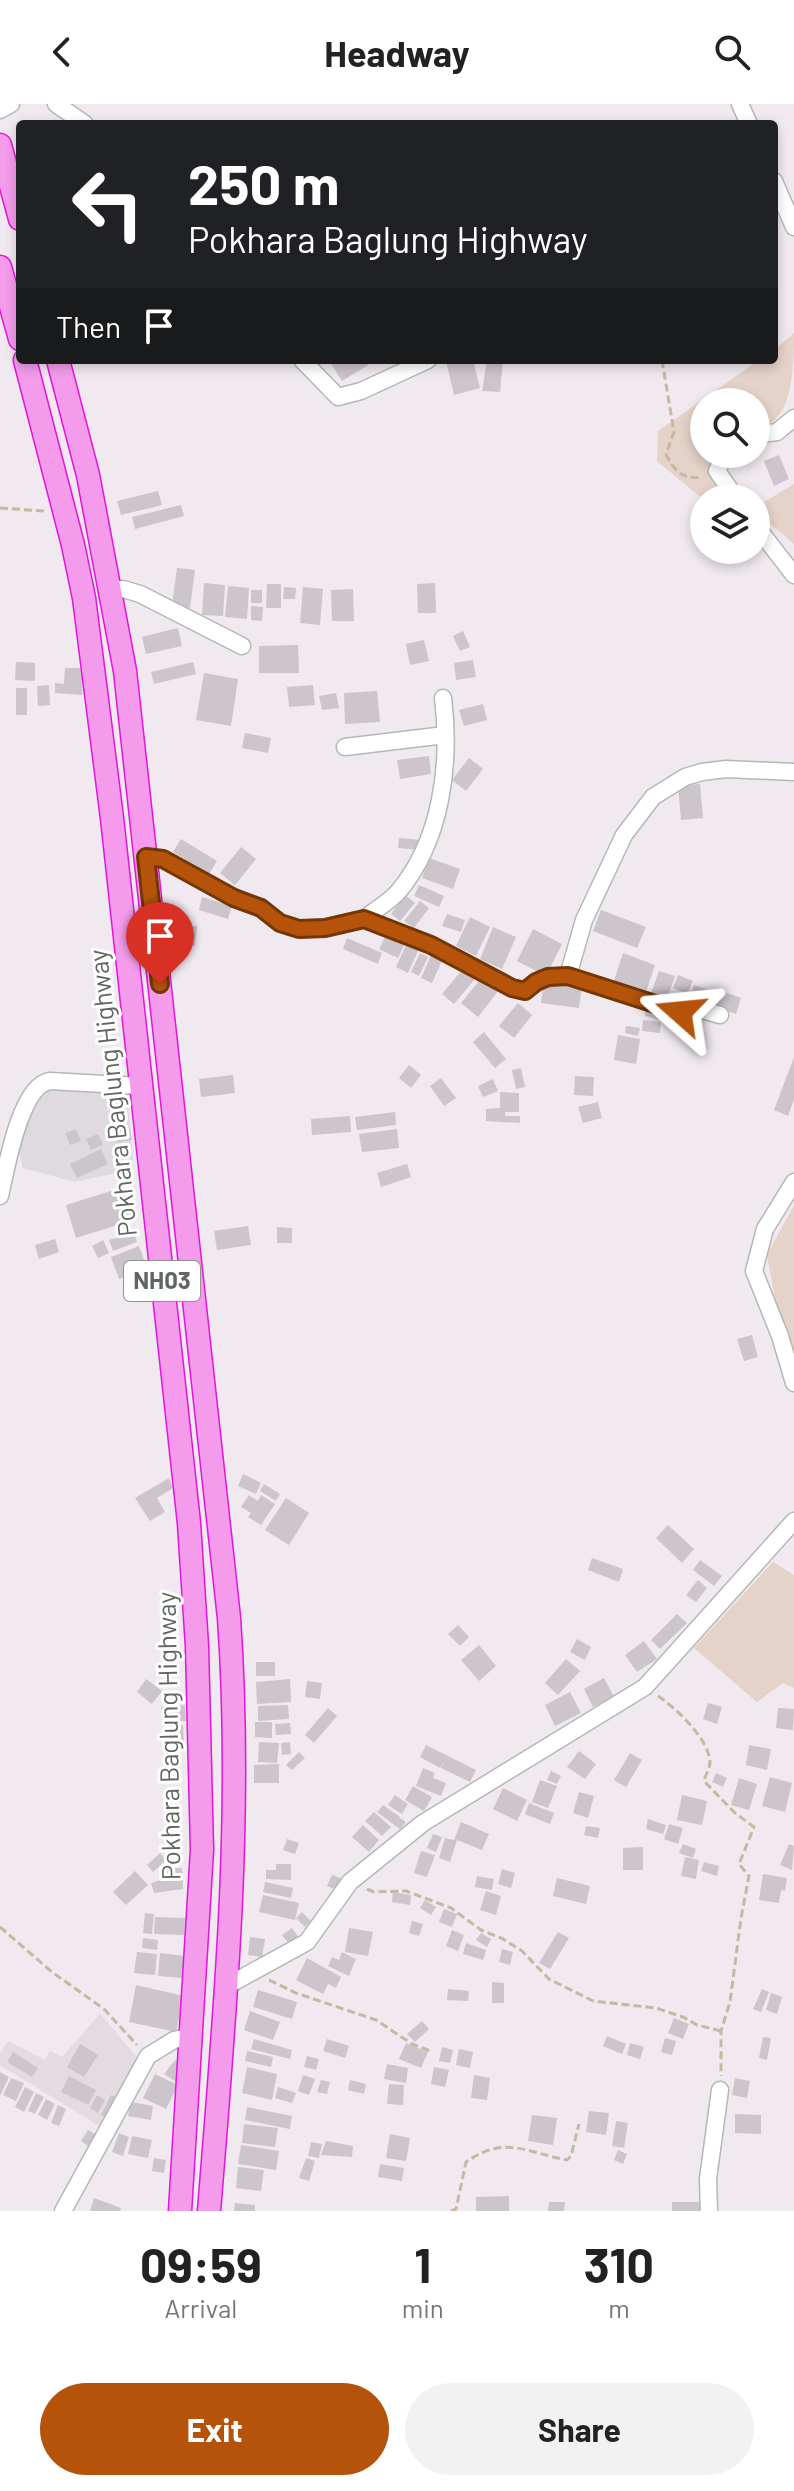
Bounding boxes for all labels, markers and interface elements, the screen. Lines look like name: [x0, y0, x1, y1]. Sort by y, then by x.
icon: back: [40, 30, 84, 74]
icon: search: [710, 30, 754, 74]
text: Headway: [324, 31, 470, 74]
text: 250 m: [188, 149, 339, 216]
icon: left: [56, 152, 160, 256]
text: Pokhara Baglung Highway: [188, 217, 588, 260]
icon: arrive: [137, 304, 181, 348]
text: Then: [56, 308, 121, 344]
map controls: [690, 388, 770, 564]
button: search: [690, 388, 770, 468]
button: layers: [690, 484, 770, 564]
pin: [126, 902, 194, 984]
icon: arrive: [138, 914, 182, 958]
street label: Pokhara Baglung Highway: [81, 948, 142, 1238]
position arrow: [638, 970, 722, 1054]
road number: NH03: [124, 1261, 200, 1301]
street label: Pokhara Baglung Highway: [149, 1591, 186, 1881]
text: 09:59: [140, 2235, 262, 2293]
text: 1: [414, 2235, 431, 2293]
text: 310: [584, 2235, 654, 2293]
text: Arrival: [165, 2292, 237, 2323]
text: min: [402, 2292, 444, 2323]
text: m: [608, 2292, 630, 2323]
button: Exit: [40, 2383, 389, 2475]
button: Share: [405, 2383, 754, 2475]

